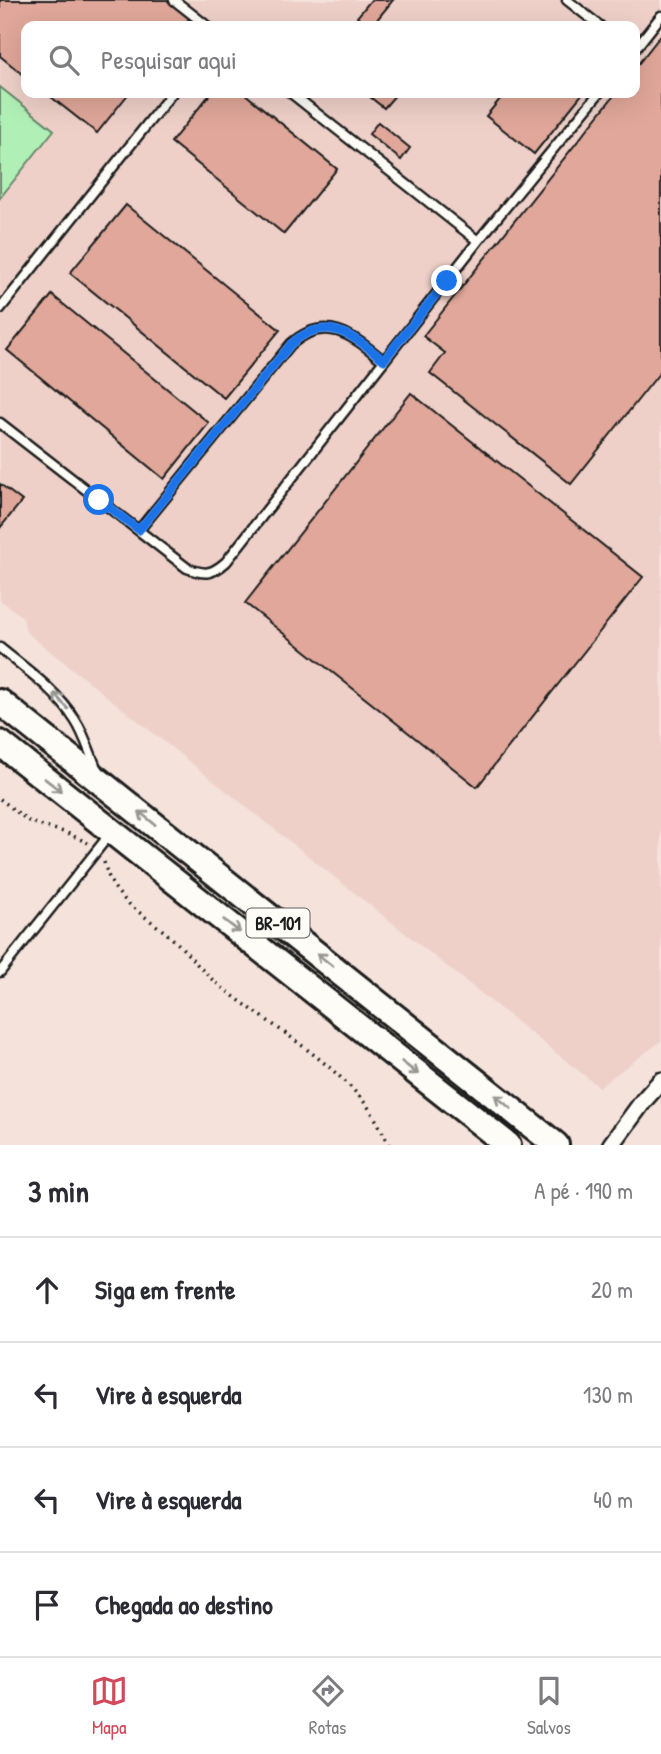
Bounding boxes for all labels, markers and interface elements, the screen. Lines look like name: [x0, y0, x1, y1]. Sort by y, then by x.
search box: [21, 21, 640, 98]
icon: search: [45, 41, 83, 79]
text: Pesquisar aqui: [101, 42, 237, 77]
route end: [431, 265, 462, 296]
route start: [83, 484, 114, 515]
one-way arrow: [53, 692, 69, 710]
one-way arrow: [44, 777, 62, 793]
one-way arrow: [139, 811, 157, 826]
road number: BR-101: [246, 908, 310, 938]
one-way arrow: [222, 919, 240, 934]
one-way arrow: [317, 953, 335, 968]
one-way arrow: [401, 1060, 419, 1075]
one-way arrow: [494, 1095, 512, 1110]
text: 3 min: [28, 1171, 89, 1211]
text: A pé · 190 m: [534, 1175, 633, 1206]
icon: ahead: [28, 1271, 66, 1309]
text: Siga em frente: [95, 1272, 235, 1307]
text: 20 m: [591, 1274, 633, 1305]
icon: left: [28, 1376, 66, 1414]
text: Vire à esquerda: [95, 1377, 241, 1412]
text: 130 m: [583, 1379, 633, 1410]
icon: left: [28, 1481, 66, 1519]
text: Vire à esquerda: [95, 1482, 241, 1517]
text: 40 m: [593, 1484, 633, 1515]
icon: arrive: [28, 1586, 66, 1624]
text: Chegada ao destino: [95, 1587, 273, 1622]
tab: Mapa: [90, 1672, 128, 1740]
tab: Rotas: [309, 1672, 347, 1740]
tab: Salvos: [527, 1672, 571, 1740]

